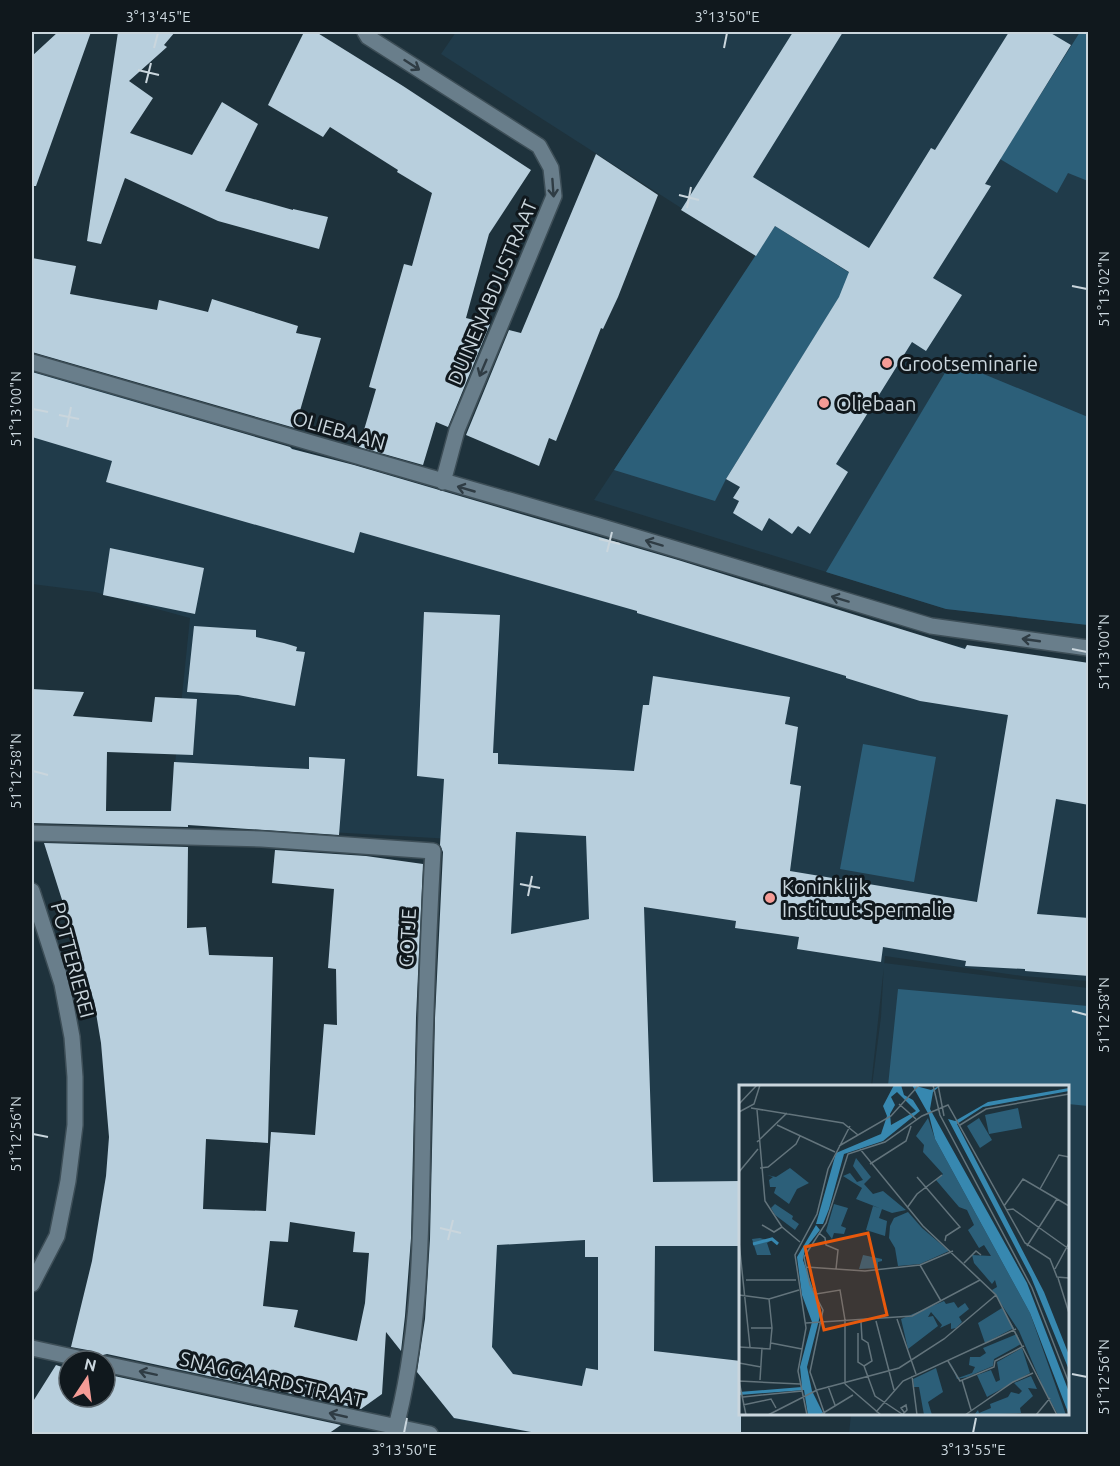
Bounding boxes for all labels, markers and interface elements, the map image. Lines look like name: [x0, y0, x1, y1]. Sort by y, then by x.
text: 3°13'45"E: [125, 8, 191, 25]
text: 3°13'50"E: [694, 8, 760, 25]
one-way arrow: [404, 59, 420, 71]
one-way arrow: [548, 177, 559, 197]
street label: DUINENABDIJSTRAAT: [443, 196, 541, 388]
text: 51°13'02"N: [1095, 251, 1112, 327]
place label: Grootseminarie: [899, 352, 1038, 375]
marker: Grootseminarie: [880, 356, 894, 370]
one-way arrow: [477, 359, 488, 377]
text: 51°13'00"N: [7, 371, 24, 447]
place label: Oliebaan: [836, 392, 916, 415]
marker: Oliebaan: [817, 396, 831, 410]
street label: OLIEBAAN: [290, 406, 388, 454]
one-way arrow: [457, 483, 476, 494]
one-way arrow: [645, 537, 664, 548]
one-way arrow: [831, 593, 850, 604]
text: 51°13'00"N: [1095, 614, 1112, 690]
one-way arrow: [1021, 634, 1041, 645]
text: 51°12'58"N: [7, 733, 24, 809]
place label: Koninklijk Instituut Spermalie: [782, 875, 953, 921]
marker: Koninklijk Instituut Spermalie: [763, 891, 777, 905]
street label: POTTERIEREI: [47, 900, 99, 1020]
street label: GOTJE: [394, 908, 420, 968]
text: 51°12'58"N: [1095, 977, 1112, 1053]
inset map: [739, 1085, 1069, 1415]
text: 51°12'56"N: [7, 1096, 24, 1172]
text: 51°12'56"N: [1095, 1339, 1112, 1415]
street label: SNAGGAARDSTRAAT: [178, 1347, 366, 1411]
north arrow: [57, 1349, 117, 1409]
text: N: [83, 1354, 98, 1374]
one-way arrow: [139, 1367, 158, 1378]
one-way arrow: [329, 1409, 348, 1421]
text: 3°13'50"E: [371, 1441, 437, 1458]
text: 3°13'55"E: [940, 1441, 1006, 1458]

